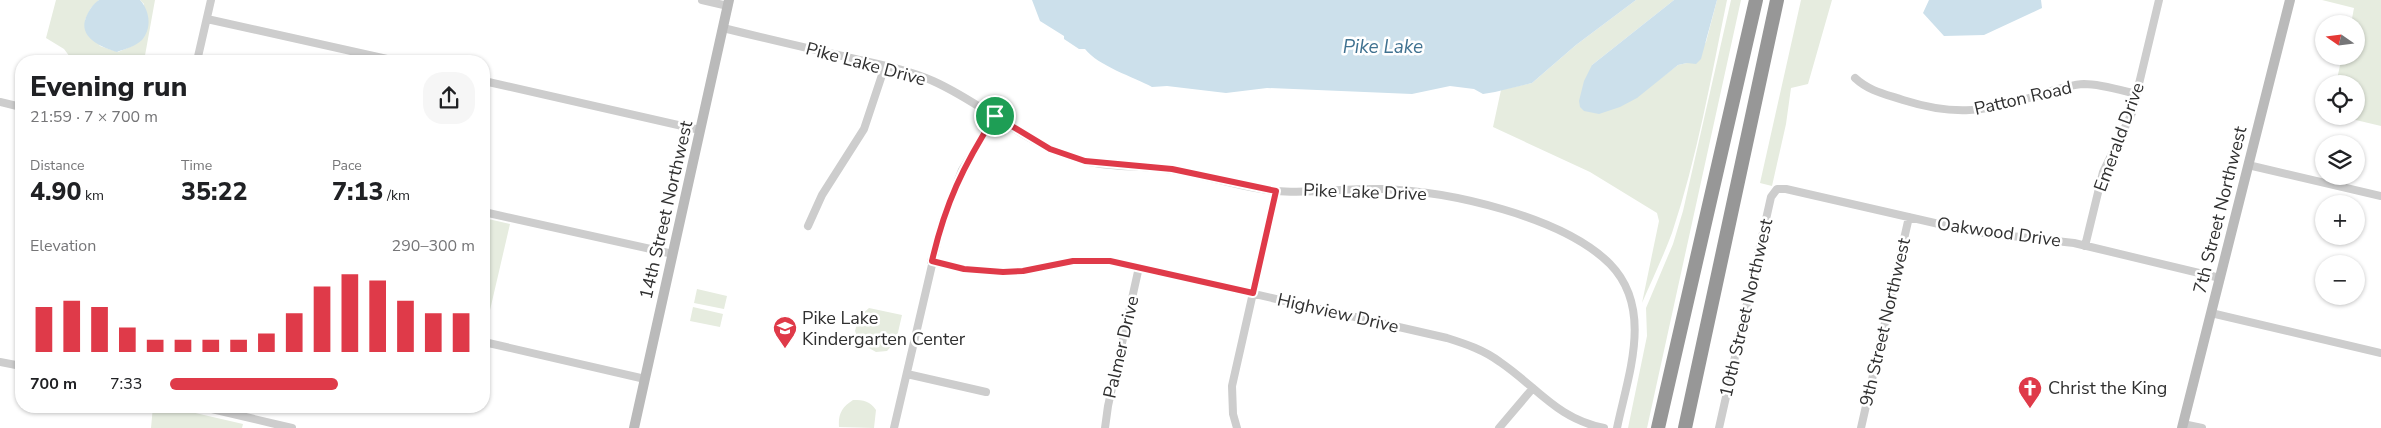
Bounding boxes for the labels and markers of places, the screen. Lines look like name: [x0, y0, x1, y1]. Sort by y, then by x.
pin: [974, 95, 1016, 137]
place label: Pike Lake Kindergarten Center: [802, 306, 966, 351]
school or university icon: Pike Lake Kindergarten Center: [772, 315, 798, 349]
church icon: Christ the King: [2017, 375, 2043, 409]
place label: Christ the King: [2048, 376, 2167, 400]

